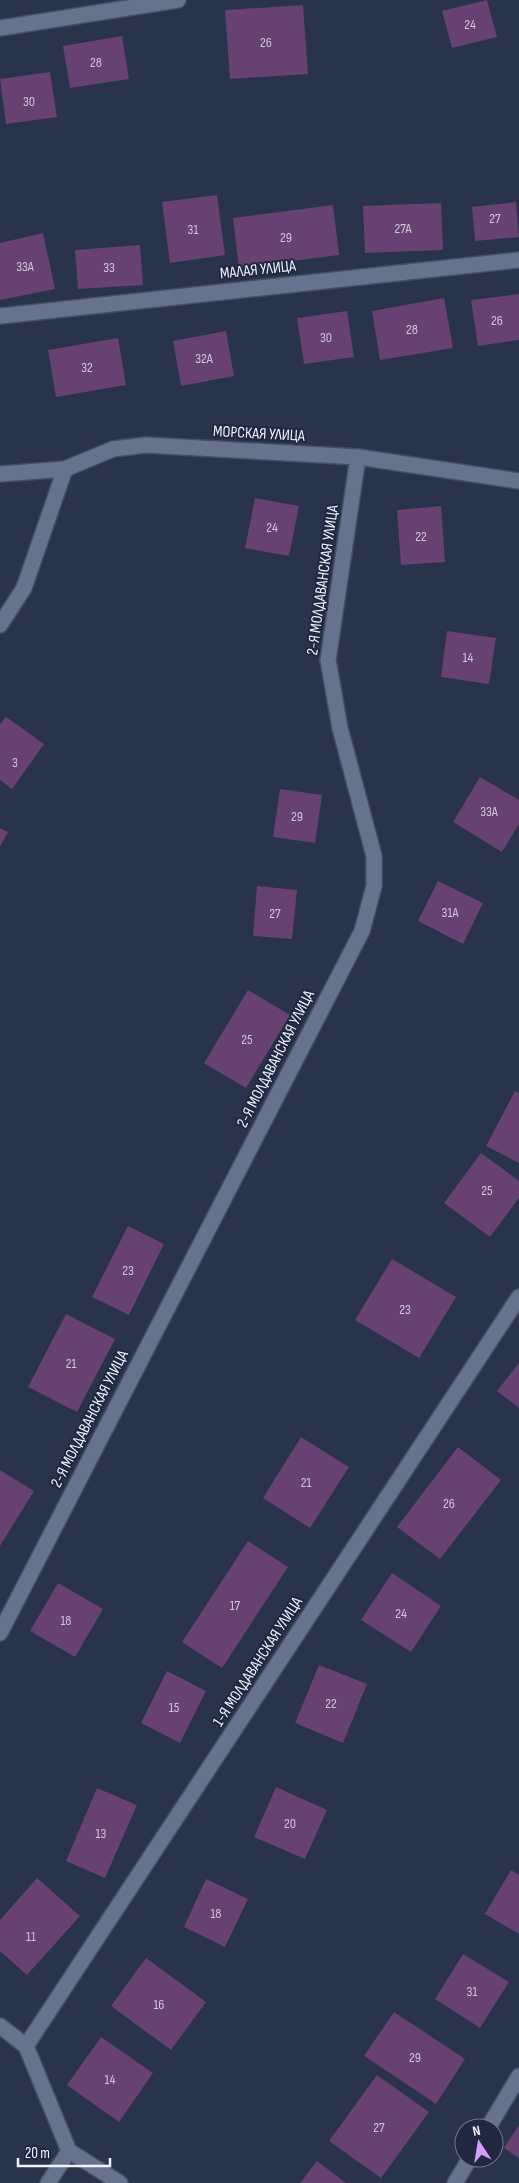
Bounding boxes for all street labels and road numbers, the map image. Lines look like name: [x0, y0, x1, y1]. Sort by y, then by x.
street label: МАЛАЯ УЛИЦА: [219, 257, 297, 283]
street label: МОРСКАЯ УЛИЦА: [213, 422, 306, 446]
street label: 2-Я МОЛДАВАНСКАЯ УЛИЦА: [303, 504, 343, 656]
street label: 2-Я МОЛДАВАНСКАЯ УЛИЦА: [233, 987, 319, 1131]
street label: 2-Я МОЛДАВАНСКАЯ УЛИЦА: [47, 1347, 133, 1491]
street label: 1-Я МОЛДАВАНСКАЯ УЛИЦА: [209, 1594, 307, 1730]

